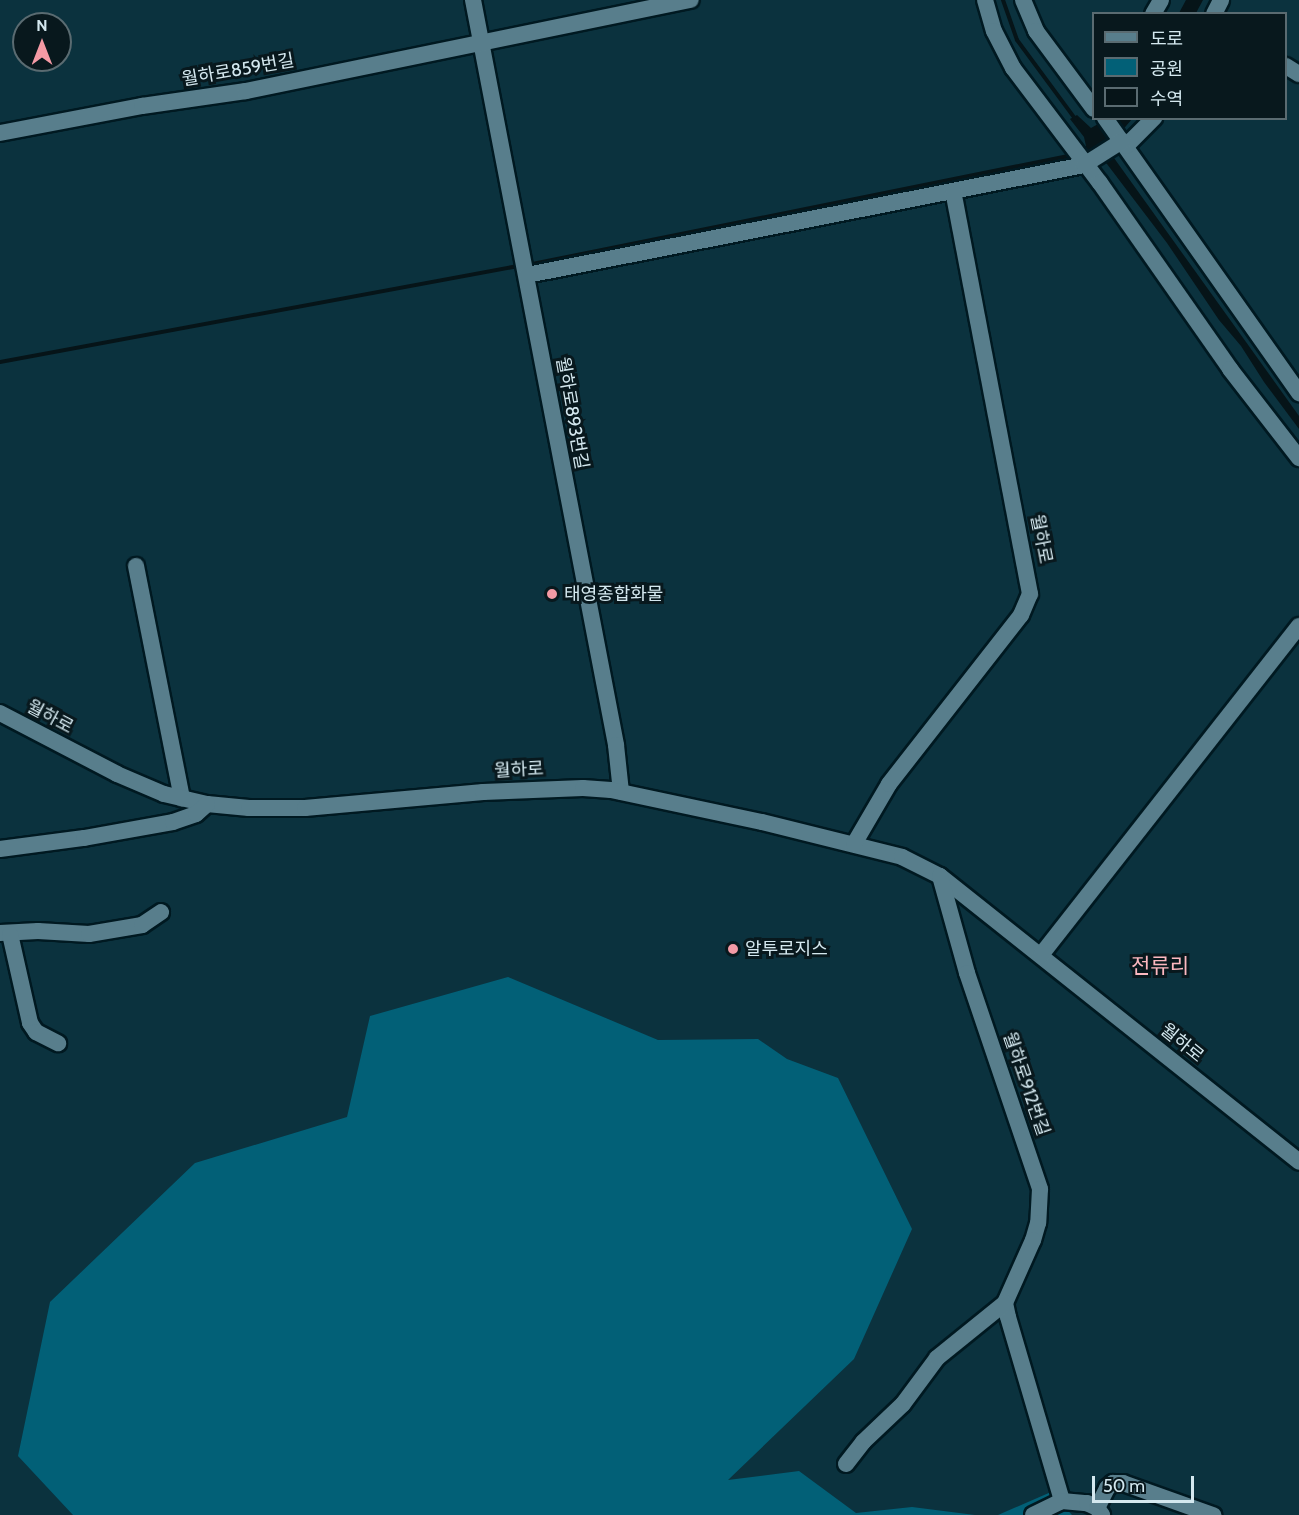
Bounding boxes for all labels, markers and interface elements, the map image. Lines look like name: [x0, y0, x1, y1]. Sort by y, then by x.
north arrow: [12, 12, 72, 72]
legend: [1092, 12, 1287, 120]
text: N: [36, 16, 48, 35]
text: 도로: [1150, 28, 1183, 50]
street label: 월하로859번길: [180, 49, 296, 91]
text: 공원: [1150, 58, 1183, 80]
text: 수역: [1150, 88, 1183, 110]
street label: 월하로893번길: [551, 355, 593, 471]
street label: 월하로: [1026, 513, 1056, 565]
place label: 태영종합화물: [564, 583, 663, 605]
marker: 태영종합화물: [545, 587, 559, 601]
street label: 월하로: [23, 696, 77, 738]
street label: 월하로: [494, 758, 544, 782]
place label: 알투로지스: [745, 938, 828, 960]
marker: 알투로지스: [726, 942, 740, 956]
district label: 전류리: [1131, 953, 1189, 979]
street label: 월하로: [1156, 1019, 1208, 1067]
street label: 월하로912번길: [998, 1029, 1054, 1139]
scale bar: [1095, 1464, 1197, 1502]
text: 50 m: [1103, 1475, 1145, 1497]

